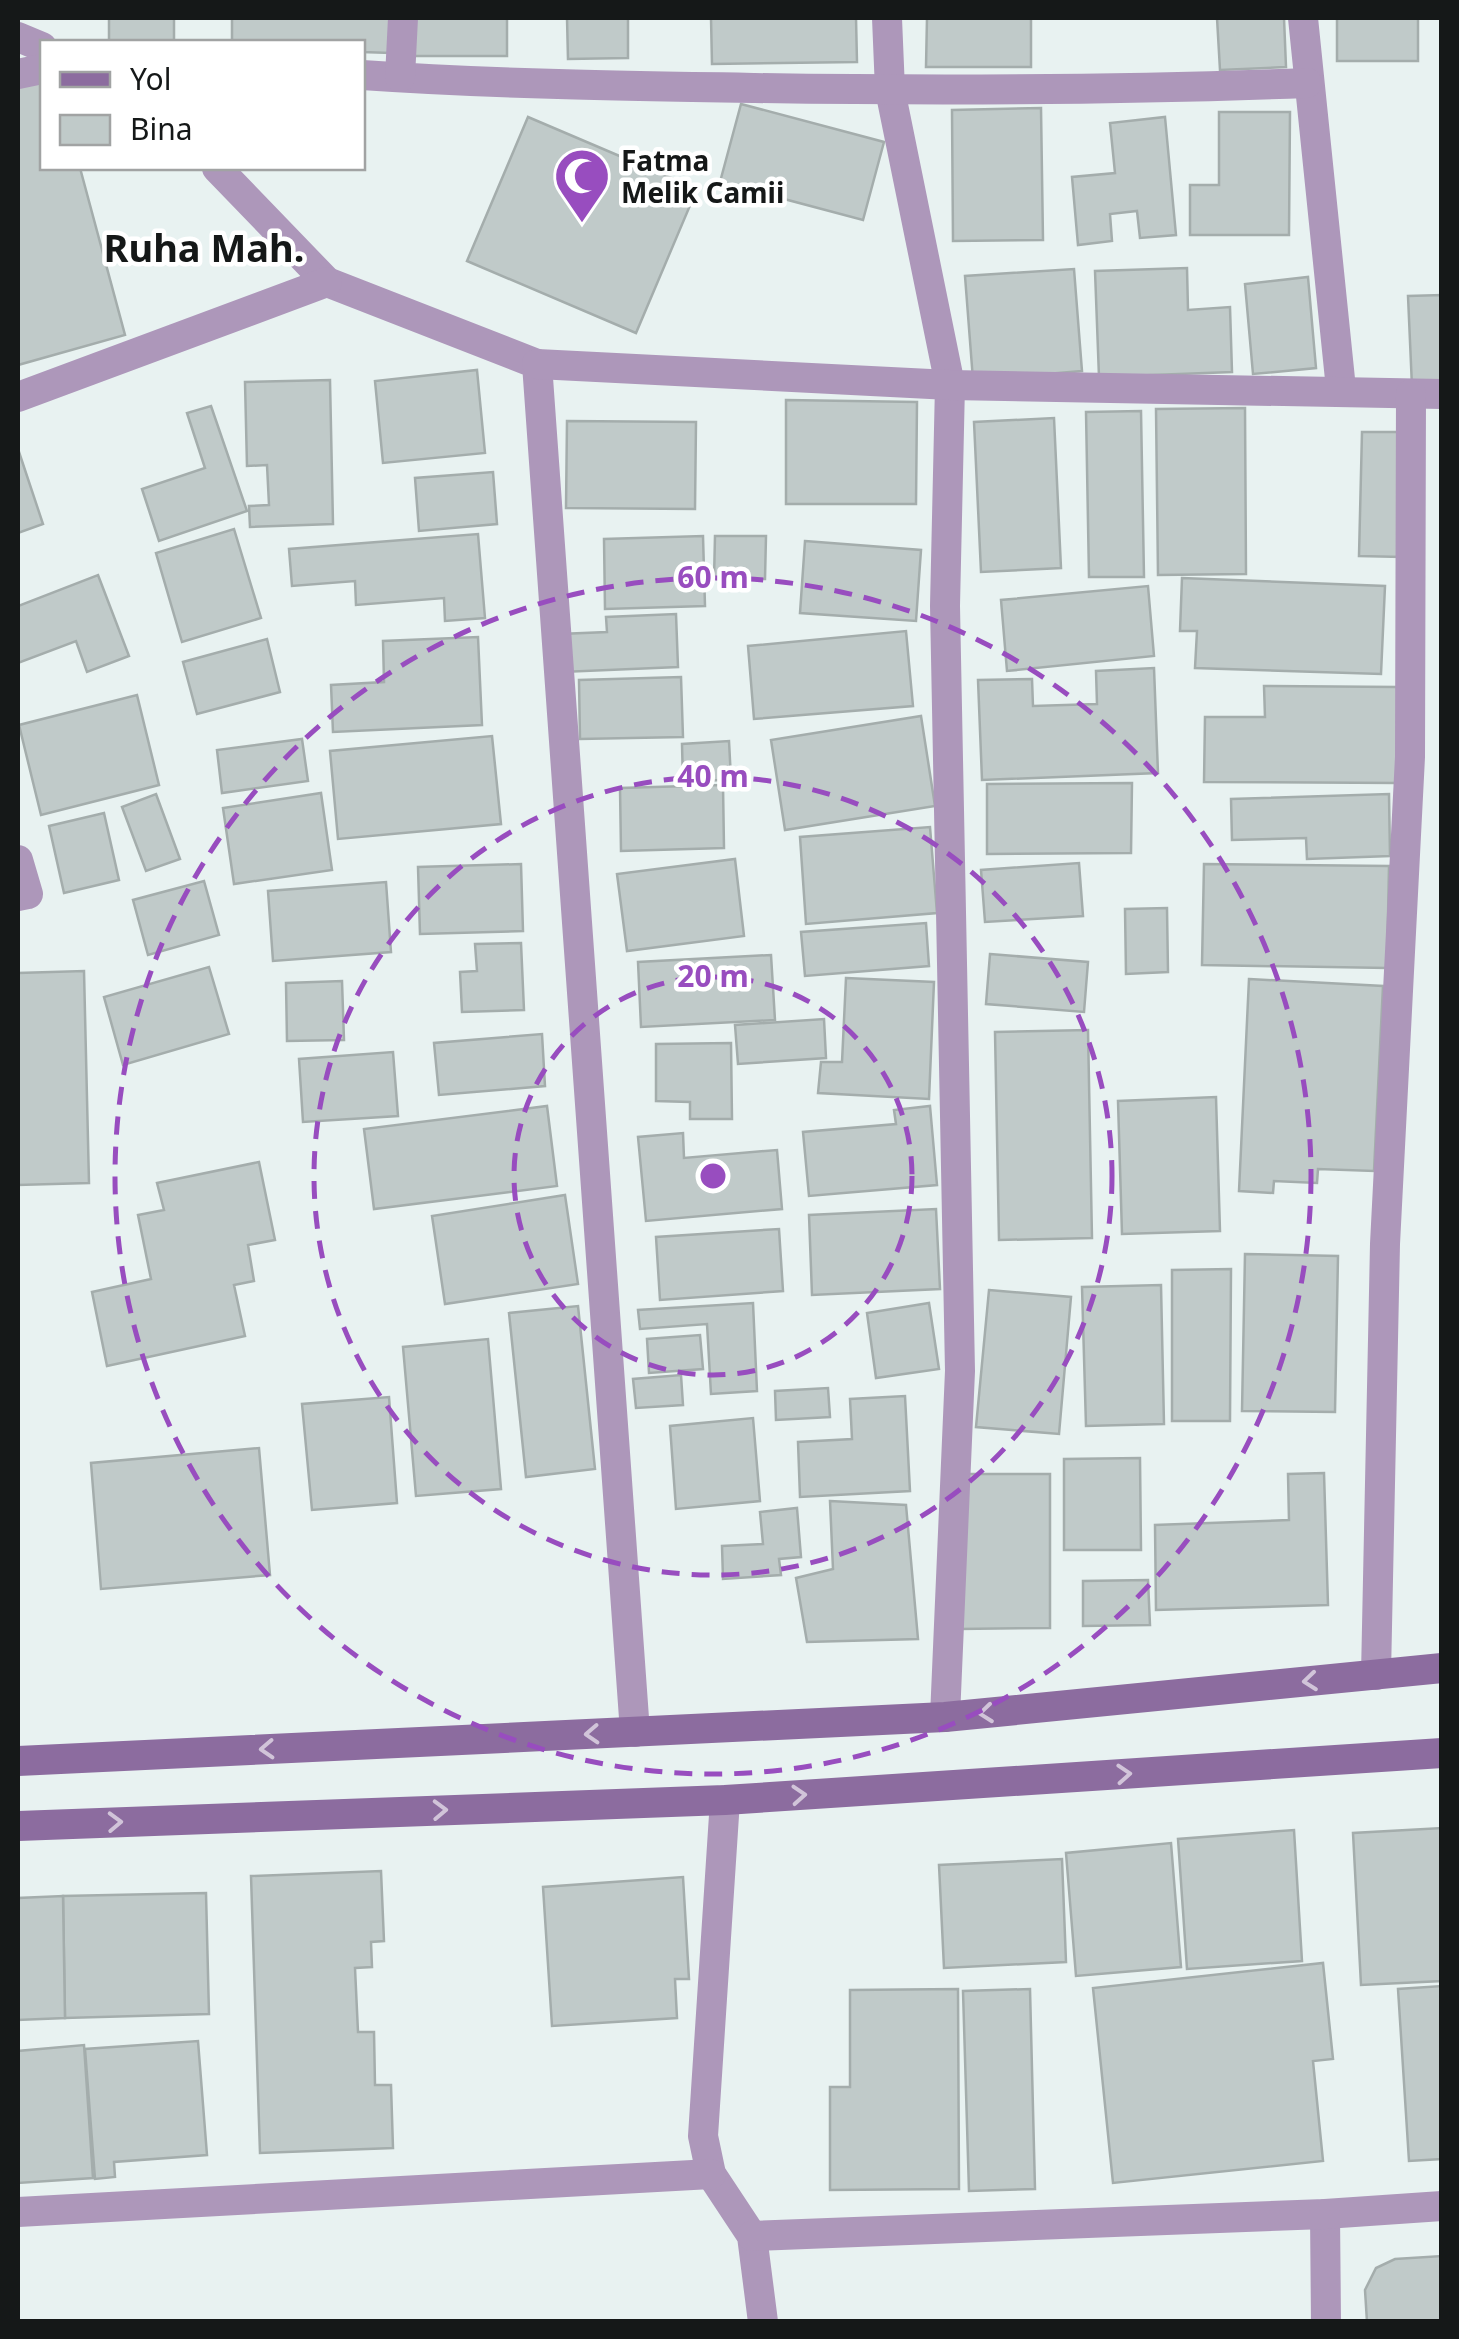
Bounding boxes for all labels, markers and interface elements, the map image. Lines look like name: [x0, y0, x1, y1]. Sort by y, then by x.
legend: [40, 40, 365, 170]
text: Yol: [130, 58, 171, 99]
text: Bina: [130, 108, 193, 149]
place label: Fatma Melik Camii: [621, 141, 784, 211]
mosque icon: Fatma Melik Camii: [552, 146, 612, 225]
district label: Ruha Mah.: [104, 221, 304, 273]
text: 60 m: [677, 556, 749, 597]
text: 40 m: [677, 755, 749, 796]
text: 20 m: [677, 955, 749, 996]
centre of rings: [695, 1158, 731, 1194]
one-way arrow: [1301, 1670, 1317, 1692]
one-way arrow: [978, 1702, 994, 1723]
one-way arrow: [583, 1723, 599, 1744]
one-way arrow: [259, 1738, 275, 1759]
one-way arrow: [1116, 1763, 1132, 1785]
one-way arrow: [792, 1785, 808, 1806]
one-way arrow: [432, 1800, 448, 1821]
one-way arrow: [107, 1812, 123, 1833]

